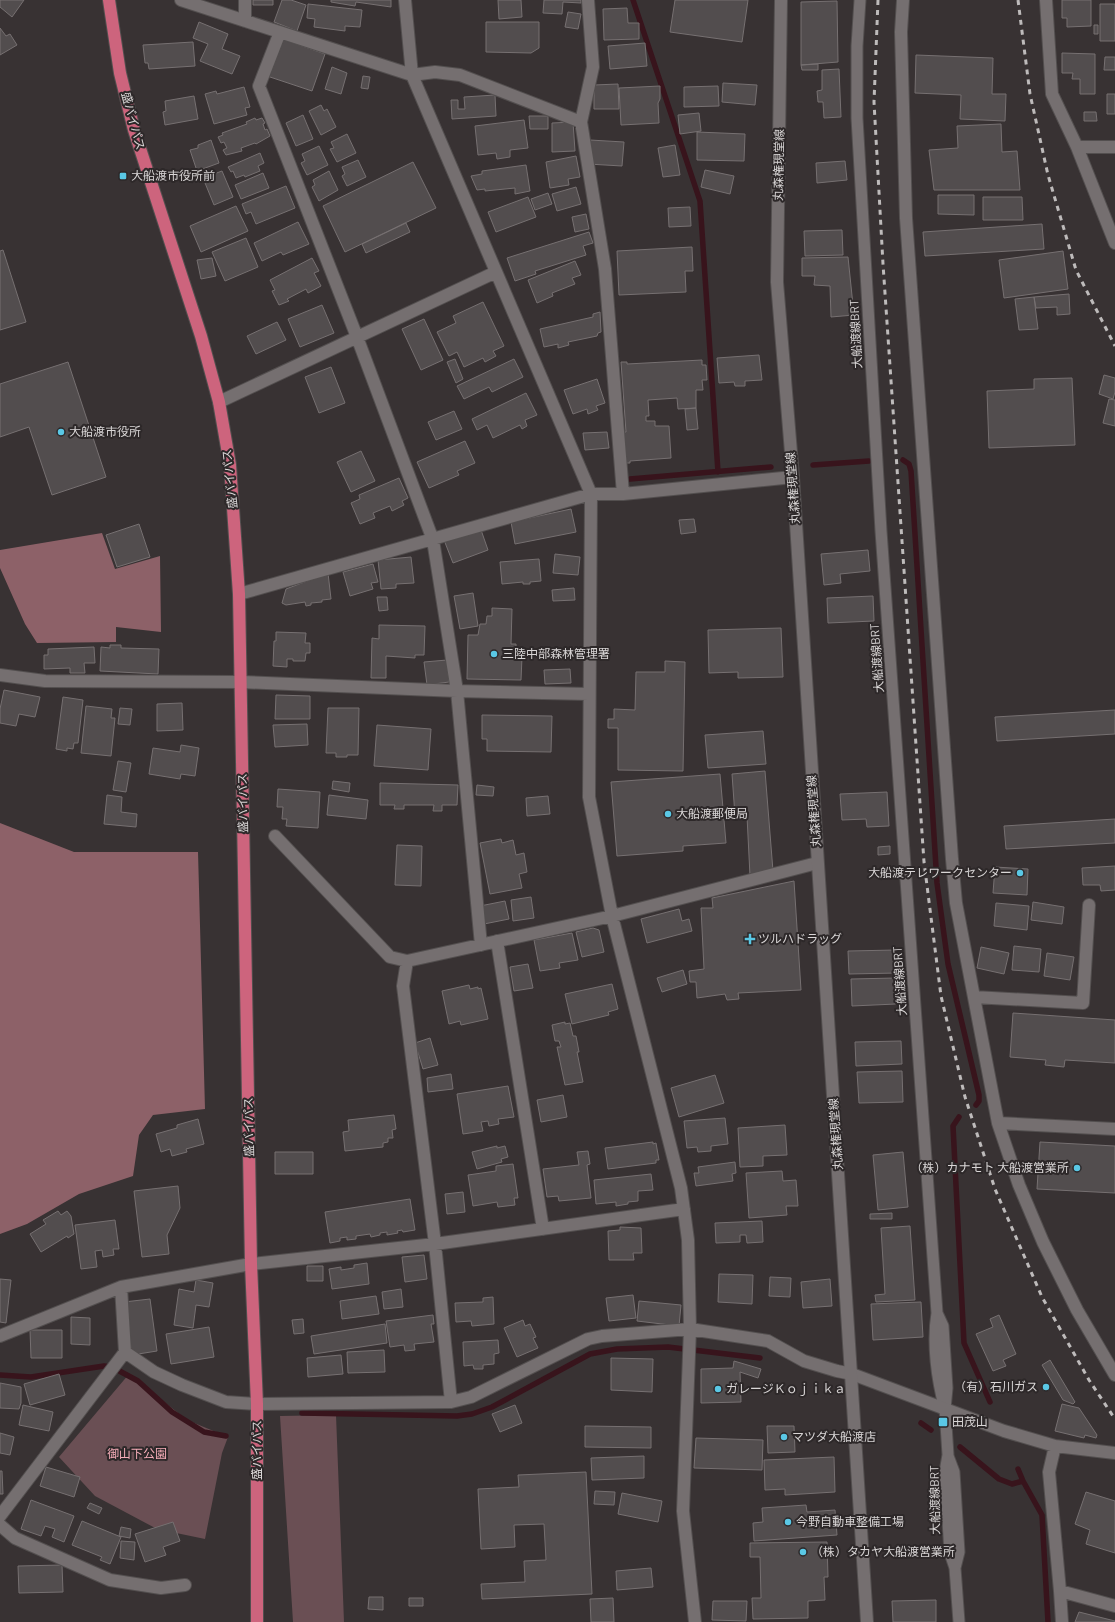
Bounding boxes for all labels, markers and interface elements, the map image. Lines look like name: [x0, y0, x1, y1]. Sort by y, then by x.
street label: 盛バイパス: [119, 90, 148, 151]
street label: 丸森権現堂線: [770, 129, 786, 201]
place label: 大船渡市役所前: [131, 168, 215, 182]
marker: 大船渡市役所前: [118, 171, 128, 181]
street label: 大船渡線BRT: [846, 299, 864, 369]
place label: 大船渡市役所: [69, 424, 141, 438]
marker: 大船渡市役所: [56, 427, 66, 437]
street label: 盛バイパス: [219, 449, 239, 510]
street label: 丸森権現堂線: [783, 452, 801, 524]
street label: 大船渡線BRT: [867, 623, 885, 693]
place label: 三陸中部森林管理署: [502, 646, 610, 660]
marker: 三陸中部森林管理署: [489, 649, 499, 659]
street label: 盛バイパス: [234, 773, 250, 833]
street label: 丸森権現堂線: [804, 775, 822, 847]
place label: 大船渡郵便局: [676, 806, 748, 820]
marker: 大船渡郵便局: [663, 809, 673, 819]
place label: 大船渡テレワークセンター: [868, 865, 1012, 879]
marker: 大船渡テレワークセンター: [1015, 868, 1025, 878]
place label: ツルハドラッグ: [758, 931, 842, 945]
marker: ツルハドラッグ: [745, 934, 755, 944]
street label: 大船渡線BRT: [890, 946, 908, 1016]
street label: 盛バイパス: [240, 1097, 256, 1157]
street label: 丸森権現堂線: [826, 1098, 844, 1170]
place label: （株）カナモト 大船渡営業所: [911, 1160, 1069, 1174]
marker: （株）カナモト 大船渡営業所: [1072, 1163, 1082, 1173]
place label: （有）石川ガス: [954, 1379, 1038, 1393]
place label: ガレージＫｏｊｉｋａ: [726, 1381, 846, 1396]
marker: （有）石川ガス: [1041, 1382, 1051, 1392]
marker: ガレージＫｏｊｉｋａ: [713, 1384, 723, 1394]
place label: 田茂山: [952, 1414, 988, 1428]
marker: 田茂山: [937, 1416, 949, 1428]
street label: 盛バイパス: [249, 1420, 263, 1480]
place label: マツダ大船渡店: [792, 1429, 876, 1443]
marker: マツダ大船渡店: [779, 1432, 789, 1442]
park label: 御山下公園: [107, 1446, 167, 1460]
street label: 大船渡線BRT: [926, 1465, 942, 1535]
place label: 今野自動車整備工場: [796, 1514, 904, 1528]
marker: 今野自動車整備工場: [783, 1517, 793, 1527]
place label: （株）タカヤ大船渡営業所: [811, 1544, 955, 1558]
marker: （株）タカヤ大船渡営業所: [798, 1547, 808, 1557]

